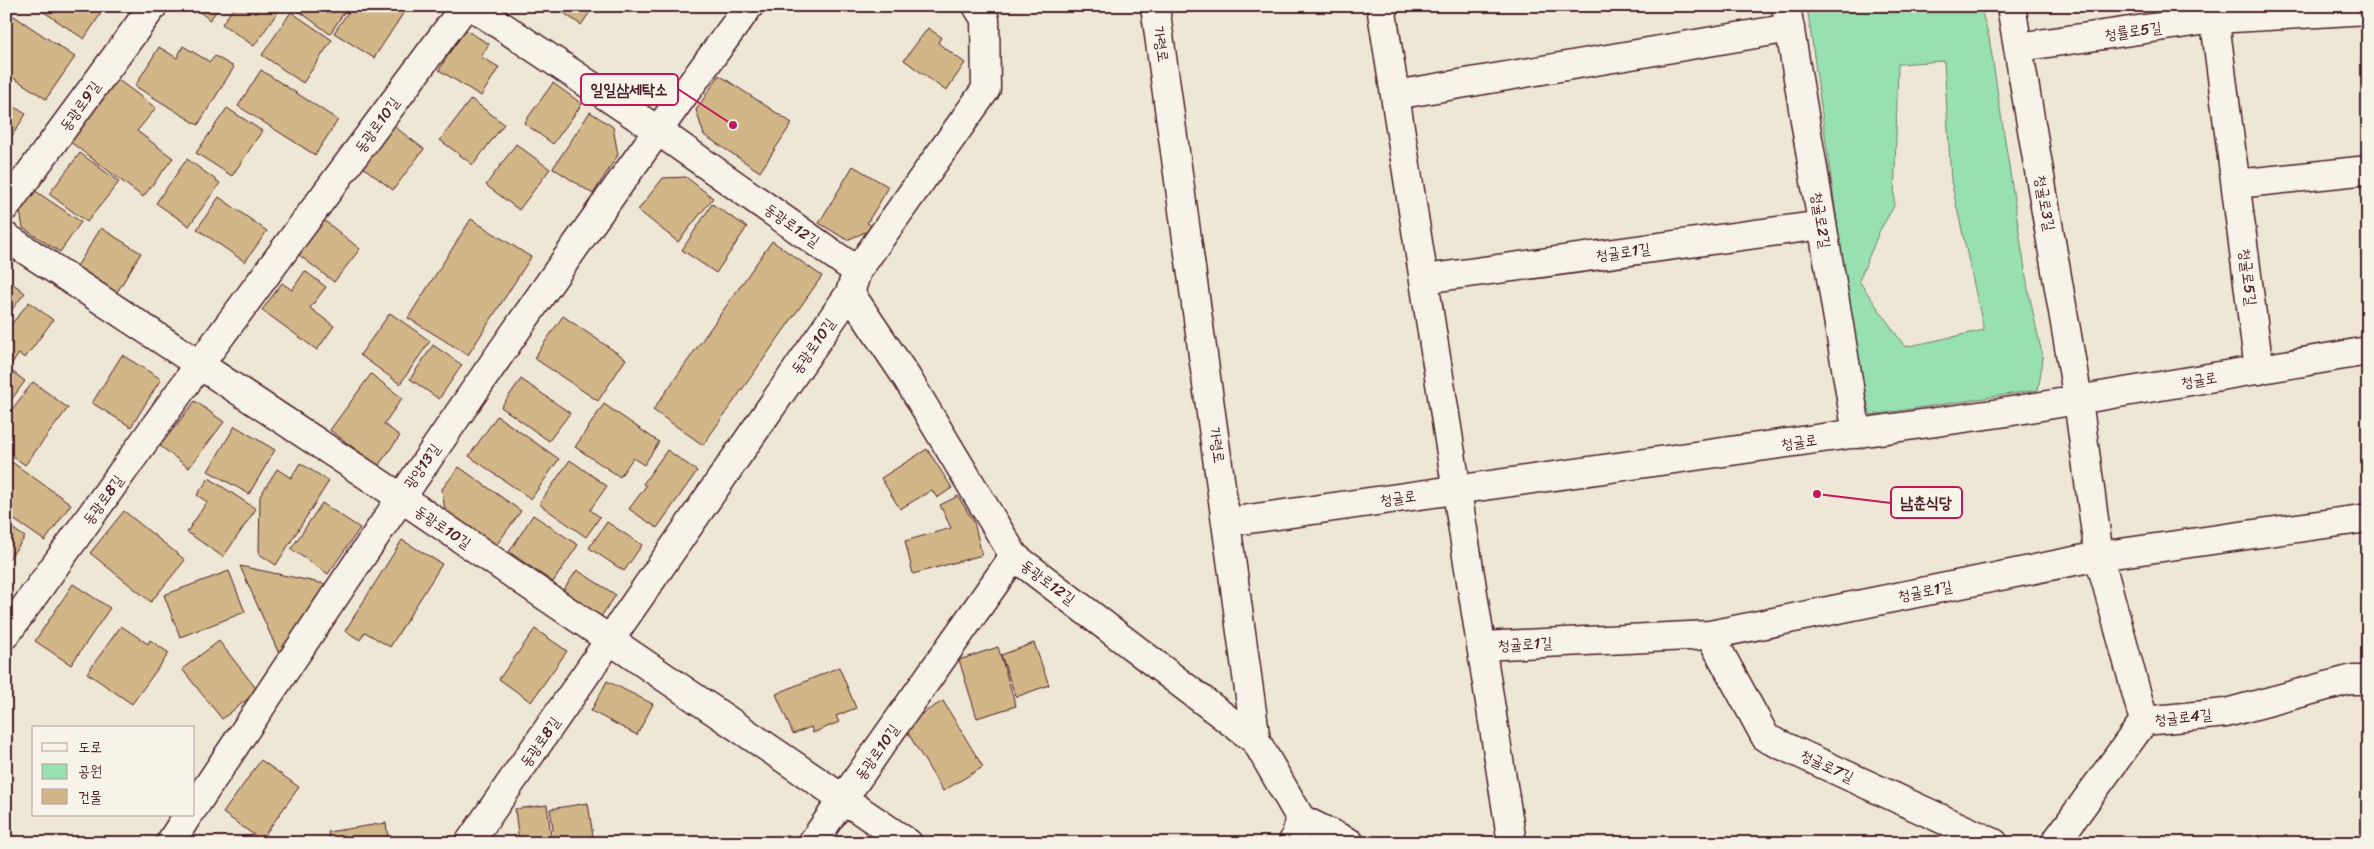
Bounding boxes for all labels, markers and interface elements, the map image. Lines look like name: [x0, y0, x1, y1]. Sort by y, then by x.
street label: 청률로5길: [2103, 14, 2163, 48]
street label: 가령로: [1145, 24, 1177, 64]
callout: 일일삼세탁소: [581, 74, 678, 105]
street label: 동광로9길: [53, 75, 107, 137]
text: 일일삼세탁소: [590, 75, 668, 104]
street label: 동광로10길: [348, 91, 406, 159]
street label: 청귤로3길: [2027, 173, 2063, 233]
street label: 청귤로2길: [1804, 190, 1838, 250]
street label: 동광로12길: [759, 196, 825, 254]
street label: 청귤로1길: [1594, 235, 1652, 269]
street label: 청귤로5길: [2232, 247, 2264, 307]
street label: 동광로10길: [784, 312, 842, 380]
street label: 청귤로: [2179, 364, 2219, 396]
street label: 가령로: [1202, 425, 1232, 465]
street label: 청귤로: [1779, 427, 1819, 457]
street label: 광양13길: [397, 438, 447, 494]
street label: 동광로8길: [76, 469, 130, 531]
street label: 청귤로: [1378, 483, 1418, 513]
callout: 남춘식당: [1891, 487, 1962, 518]
text: 남춘식당: [1900, 488, 1952, 517]
street label: 동광로10길: [409, 498, 477, 556]
street label: 동광로12길: [1015, 553, 1081, 611]
street label: 청귤로1길: [1896, 573, 1954, 609]
street label: 청귤로1길: [1497, 630, 1553, 658]
street label: 청귤로4길: [2153, 701, 2213, 733]
street label: 동광로8길: [513, 711, 567, 773]
street label: 동광로10길: [848, 718, 906, 786]
legend: [32, 726, 195, 816]
text: 도로: [78, 734, 102, 760]
street label: 청귤로7길: [1796, 742, 1858, 790]
text: 공원: [78, 758, 102, 784]
text: 건물: [78, 784, 102, 810]

